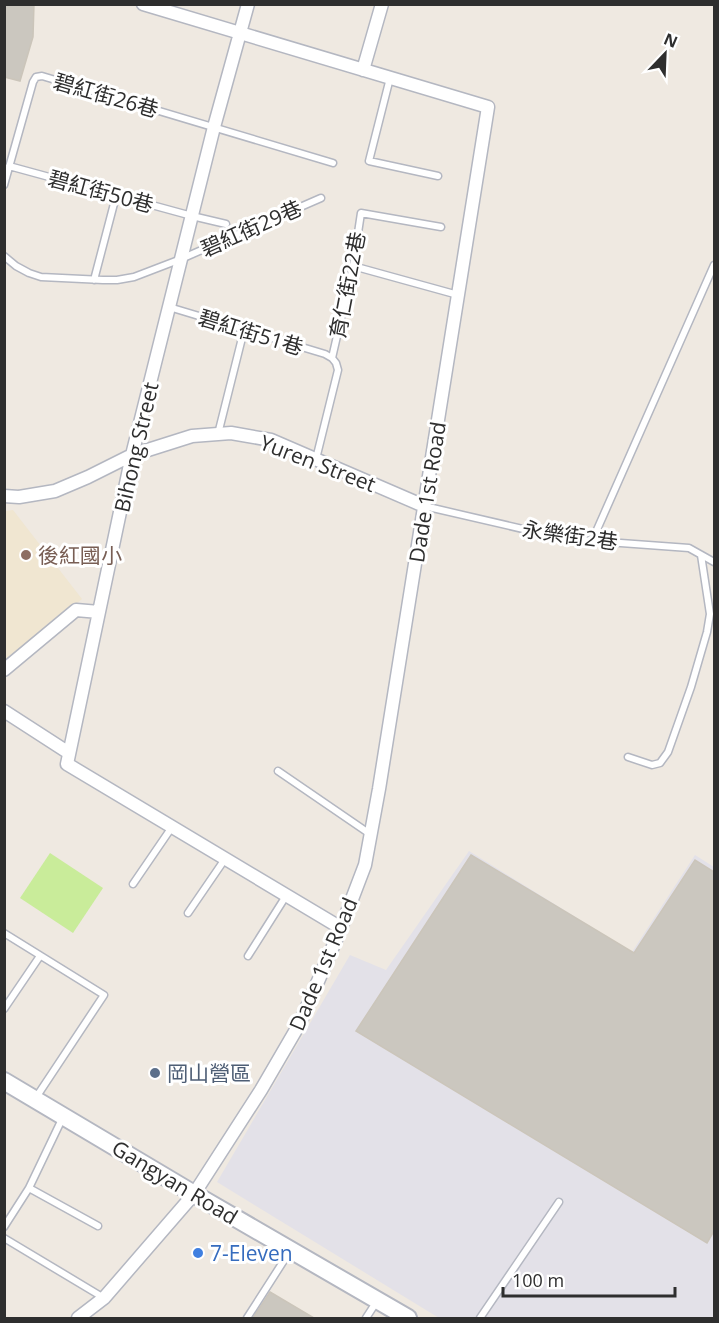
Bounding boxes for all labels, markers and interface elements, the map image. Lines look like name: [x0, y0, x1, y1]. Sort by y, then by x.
north arrow: [635, 24, 695, 84]
text: N: [661, 28, 681, 53]
street label: 碧紅街26巷: [50, 67, 162, 123]
street label: 碧紅街50巷: [45, 163, 157, 219]
street label: 碧紅街29巷: [196, 193, 306, 263]
street label: 育仁街22巷: [323, 229, 371, 341]
street label: 碧紅街51巷: [195, 303, 307, 361]
street label: Bihong Street: [107, 379, 165, 515]
street label: Dade 1st Road: [402, 420, 452, 564]
street label: Yuren Street: [256, 428, 380, 498]
street label: 永樂街2巷: [521, 514, 619, 556]
place label: 後紅國小: [38, 541, 122, 569]
marker: 後紅國小: [19, 548, 33, 562]
street label: Dade 1st Road: [282, 893, 364, 1035]
place label: 岡山營區: [167, 1059, 251, 1087]
marker: 岡山營區: [148, 1066, 162, 1080]
street label: Gangyan Road: [107, 1133, 243, 1231]
place label: 7-Eleven: [210, 1239, 293, 1267]
marker: 7-Eleven: [191, 1246, 205, 1260]
scale bar: [503, 1260, 676, 1298]
text: 100 m: [512, 1268, 564, 1292]

